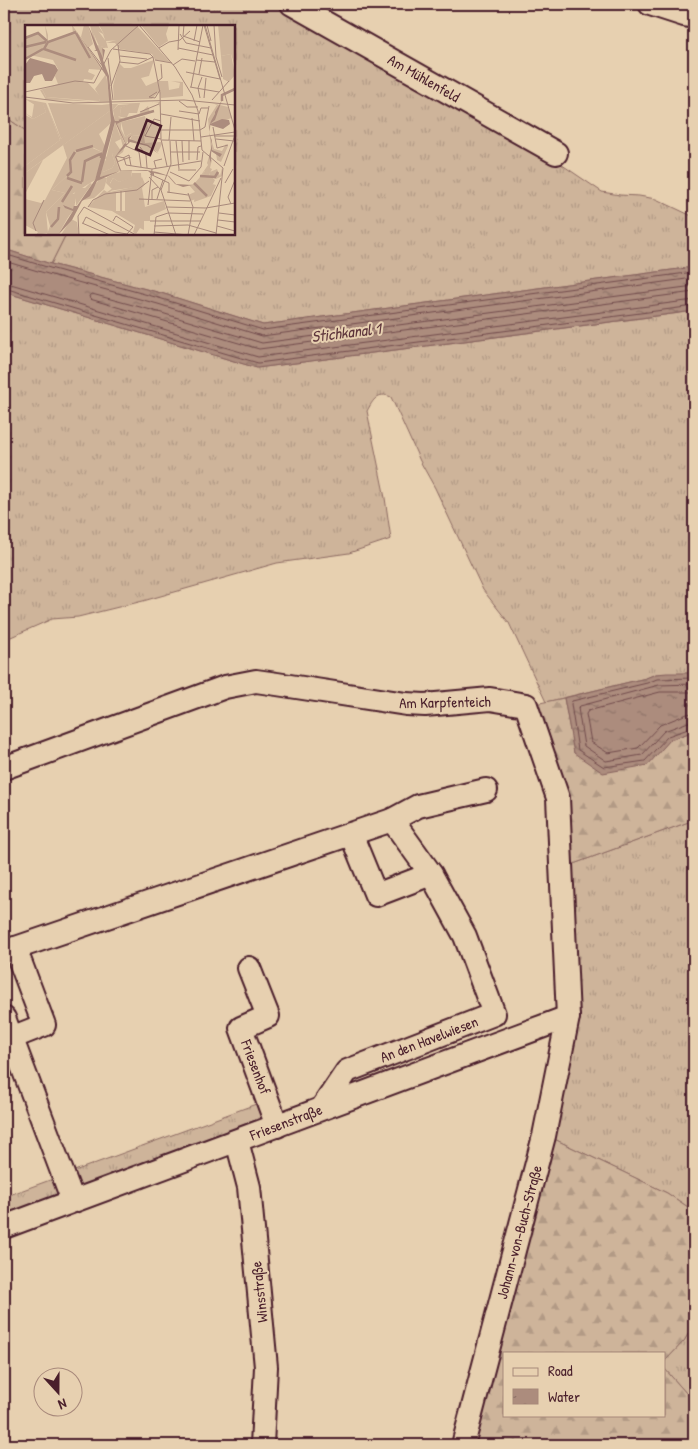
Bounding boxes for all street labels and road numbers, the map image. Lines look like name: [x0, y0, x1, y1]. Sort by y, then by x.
street label: Am Mühlenfeld: [384, 49, 464, 107]
street label: Am Karpfenteich: [399, 691, 491, 713]
street label: An den Havelwiesen: [377, 1011, 481, 1067]
street label: Friesenhof: [236, 1036, 276, 1098]
street label: Friesenstraße: [246, 1099, 325, 1146]
street label: Johann-von-Buch-Straße: [491, 1163, 547, 1301]
street label: Winsstraße: [245, 1260, 273, 1324]

